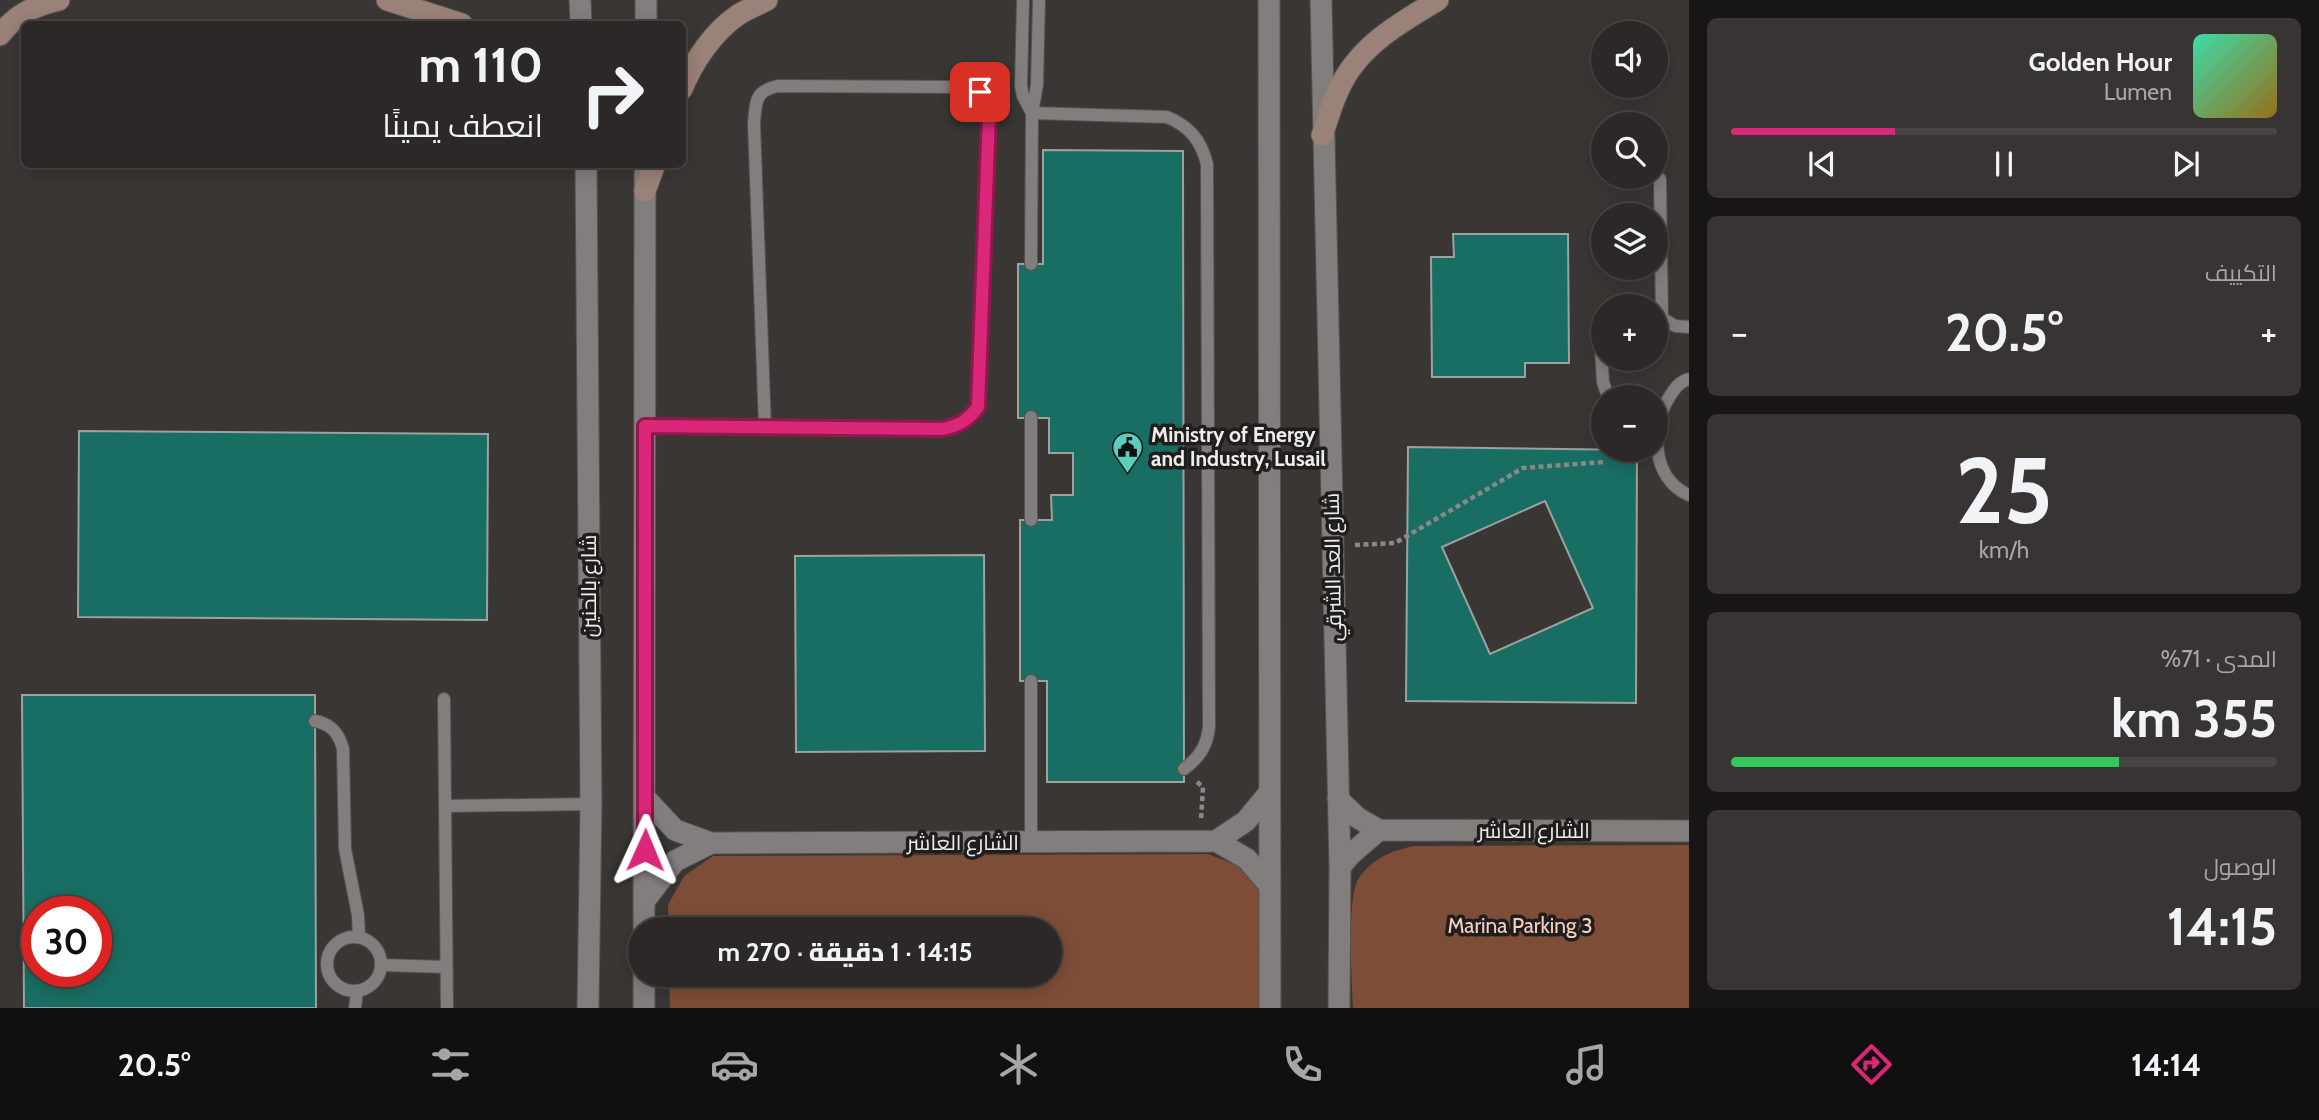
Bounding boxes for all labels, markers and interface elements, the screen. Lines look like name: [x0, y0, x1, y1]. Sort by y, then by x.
map controls: [1591, 21, 1668, 462]
button: sound: [1591, 21, 1668, 98]
text: 110 m: [419, 35, 543, 94]
text: Golden Hour: [2029, 46, 2172, 78]
icon: right: [567, 49, 658, 140]
pin: [950, 62, 1010, 122]
icon: arrive: [961, 73, 999, 111]
text: Lumen: [2104, 78, 2172, 106]
text: انعطف يمينًا: [382, 106, 543, 145]
button: search: [1591, 112, 1668, 189]
icon: previous: [1803, 145, 1841, 183]
icon: pause: [1985, 145, 2023, 183]
icon: next: [2167, 145, 2205, 183]
button: layers: [1591, 203, 1668, 280]
text: التكييف: [2205, 259, 2277, 287]
button: +: [1591, 294, 1668, 371]
text: 20.5°: [1945, 301, 2063, 364]
text: −: [1731, 309, 1748, 356]
text: +: [2260, 309, 2277, 356]
button: −: [1591, 385, 1668, 462]
place label: Ministry of Energy and Industry, Lusail: [1151, 422, 1326, 471]
public building icon: Ministry of Energy and Industry, Lusail: [1111, 430, 1145, 474]
text: 25: [1956, 435, 2053, 546]
street label: شارع العد الشرقي: [1319, 492, 1350, 642]
street label: شارع بالحنين: [576, 535, 603, 637]
text: km/h: [1979, 536, 2029, 564]
text: المدى · 71%: [2160, 645, 2277, 673]
text: 355 km: [2111, 687, 2277, 750]
position arrow: [608, 813, 682, 887]
street label: الشارع العاشر: [1477, 818, 1590, 845]
street label: الشارع العاشر: [906, 830, 1019, 857]
text: الوصول: [2204, 853, 2277, 881]
text: 14:15: [2167, 895, 2277, 958]
speed limit sign: 30: [21, 896, 112, 987]
park label: Marina Parking 3: [1447, 913, 1593, 938]
text: 14:15 · 1 دقيقة · 270 m: [717, 936, 973, 968]
icon: filters: [426, 1040, 475, 1089]
icon: car: [710, 1040, 759, 1089]
icon: climate: [994, 1040, 1043, 1089]
icon: phone: [1278, 1040, 1327, 1089]
icon: music: [1562, 1040, 1611, 1089]
icon: directions: [1847, 1040, 1896, 1089]
text: 20.5°: [118, 1045, 190, 1084]
text: 14:14: [2131, 1045, 2201, 1084]

